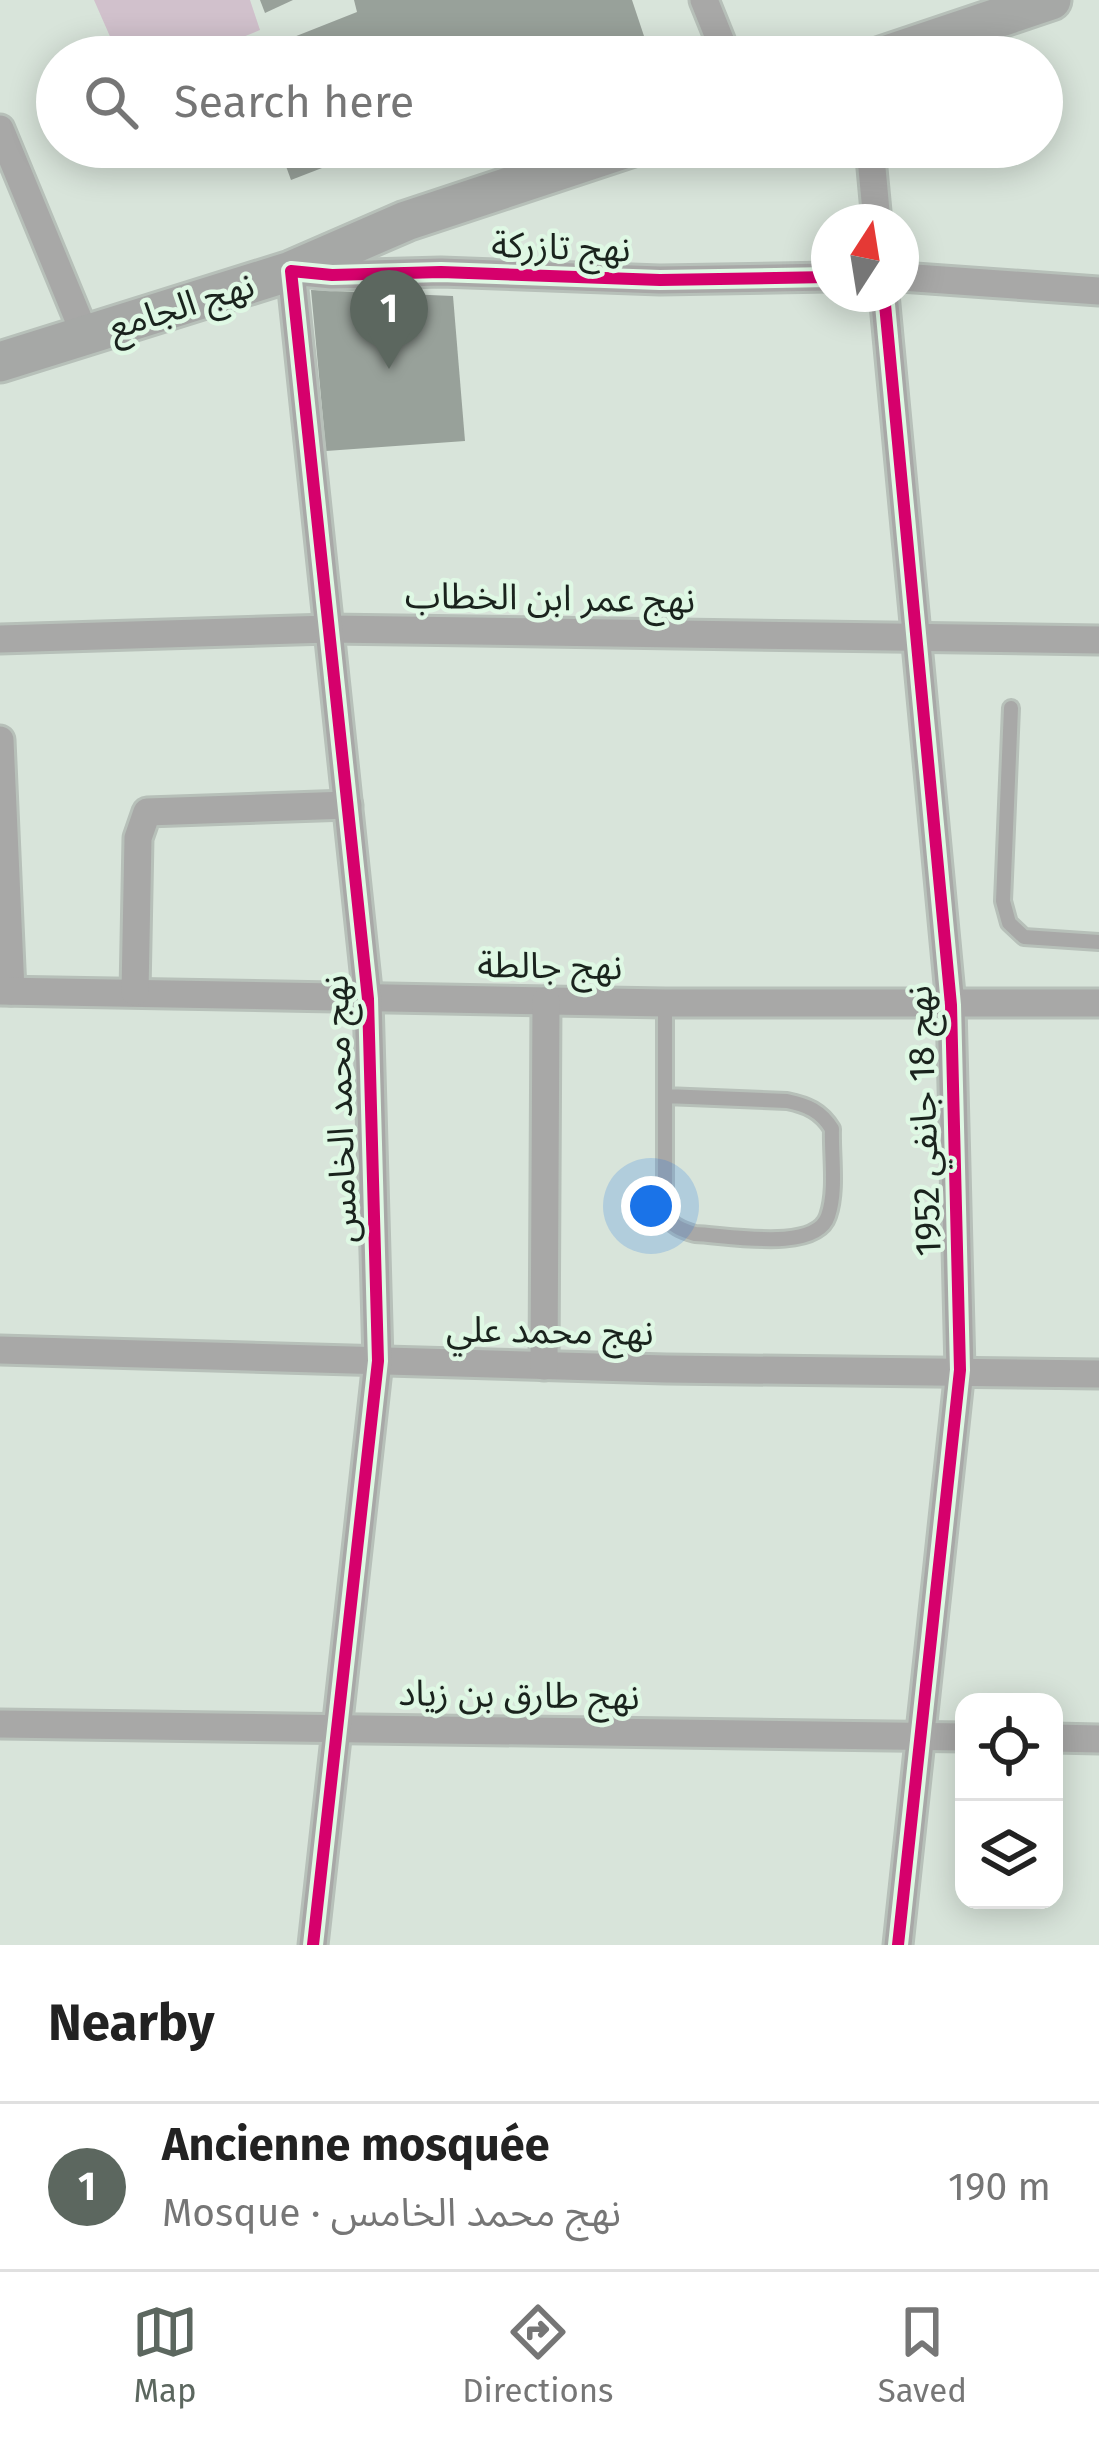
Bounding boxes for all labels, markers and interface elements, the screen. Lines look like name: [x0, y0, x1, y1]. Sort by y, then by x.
search box: [36, 36, 1063, 168]
icon: search: [78, 69, 144, 135]
text: Search here: [174, 75, 414, 129]
north arrow: [811, 204, 919, 312]
street label: نهج تازركة: [490, 223, 631, 275]
street label: نهج الجامع: [103, 263, 261, 353]
pin: 1: [350, 270, 428, 369]
street label: نهج عمر ابن الخطاب: [404, 573, 695, 627]
street label: نهج جالطة: [477, 943, 623, 993]
street label: نهج محمد الخامس: [313, 974, 371, 1244]
street label: نهج 18 جانفي 1952: [897, 985, 956, 1257]
your location: [621, 1176, 681, 1236]
street label: نهج محمد علي: [446, 1307, 654, 1360]
street label: نهج طارق بن زياد: [398, 1671, 640, 1723]
map controls: [955, 1693, 1063, 1909]
button: locate: [955, 1693, 1063, 1801]
button: layers: [955, 1801, 1063, 1909]
text: Nearby: [48, 1992, 214, 2054]
text: Ancienne mosquée: [162, 2118, 550, 2172]
text: 1: [78, 2164, 96, 2210]
text: 190 m: [948, 2164, 1051, 2210]
text: Mosque · نهج محمد الخامس: [162, 2190, 621, 2236]
tab: Map: [132, 2299, 198, 2411]
tab: Directions: [462, 2299, 614, 2411]
tab: Saved: [878, 2299, 967, 2411]

